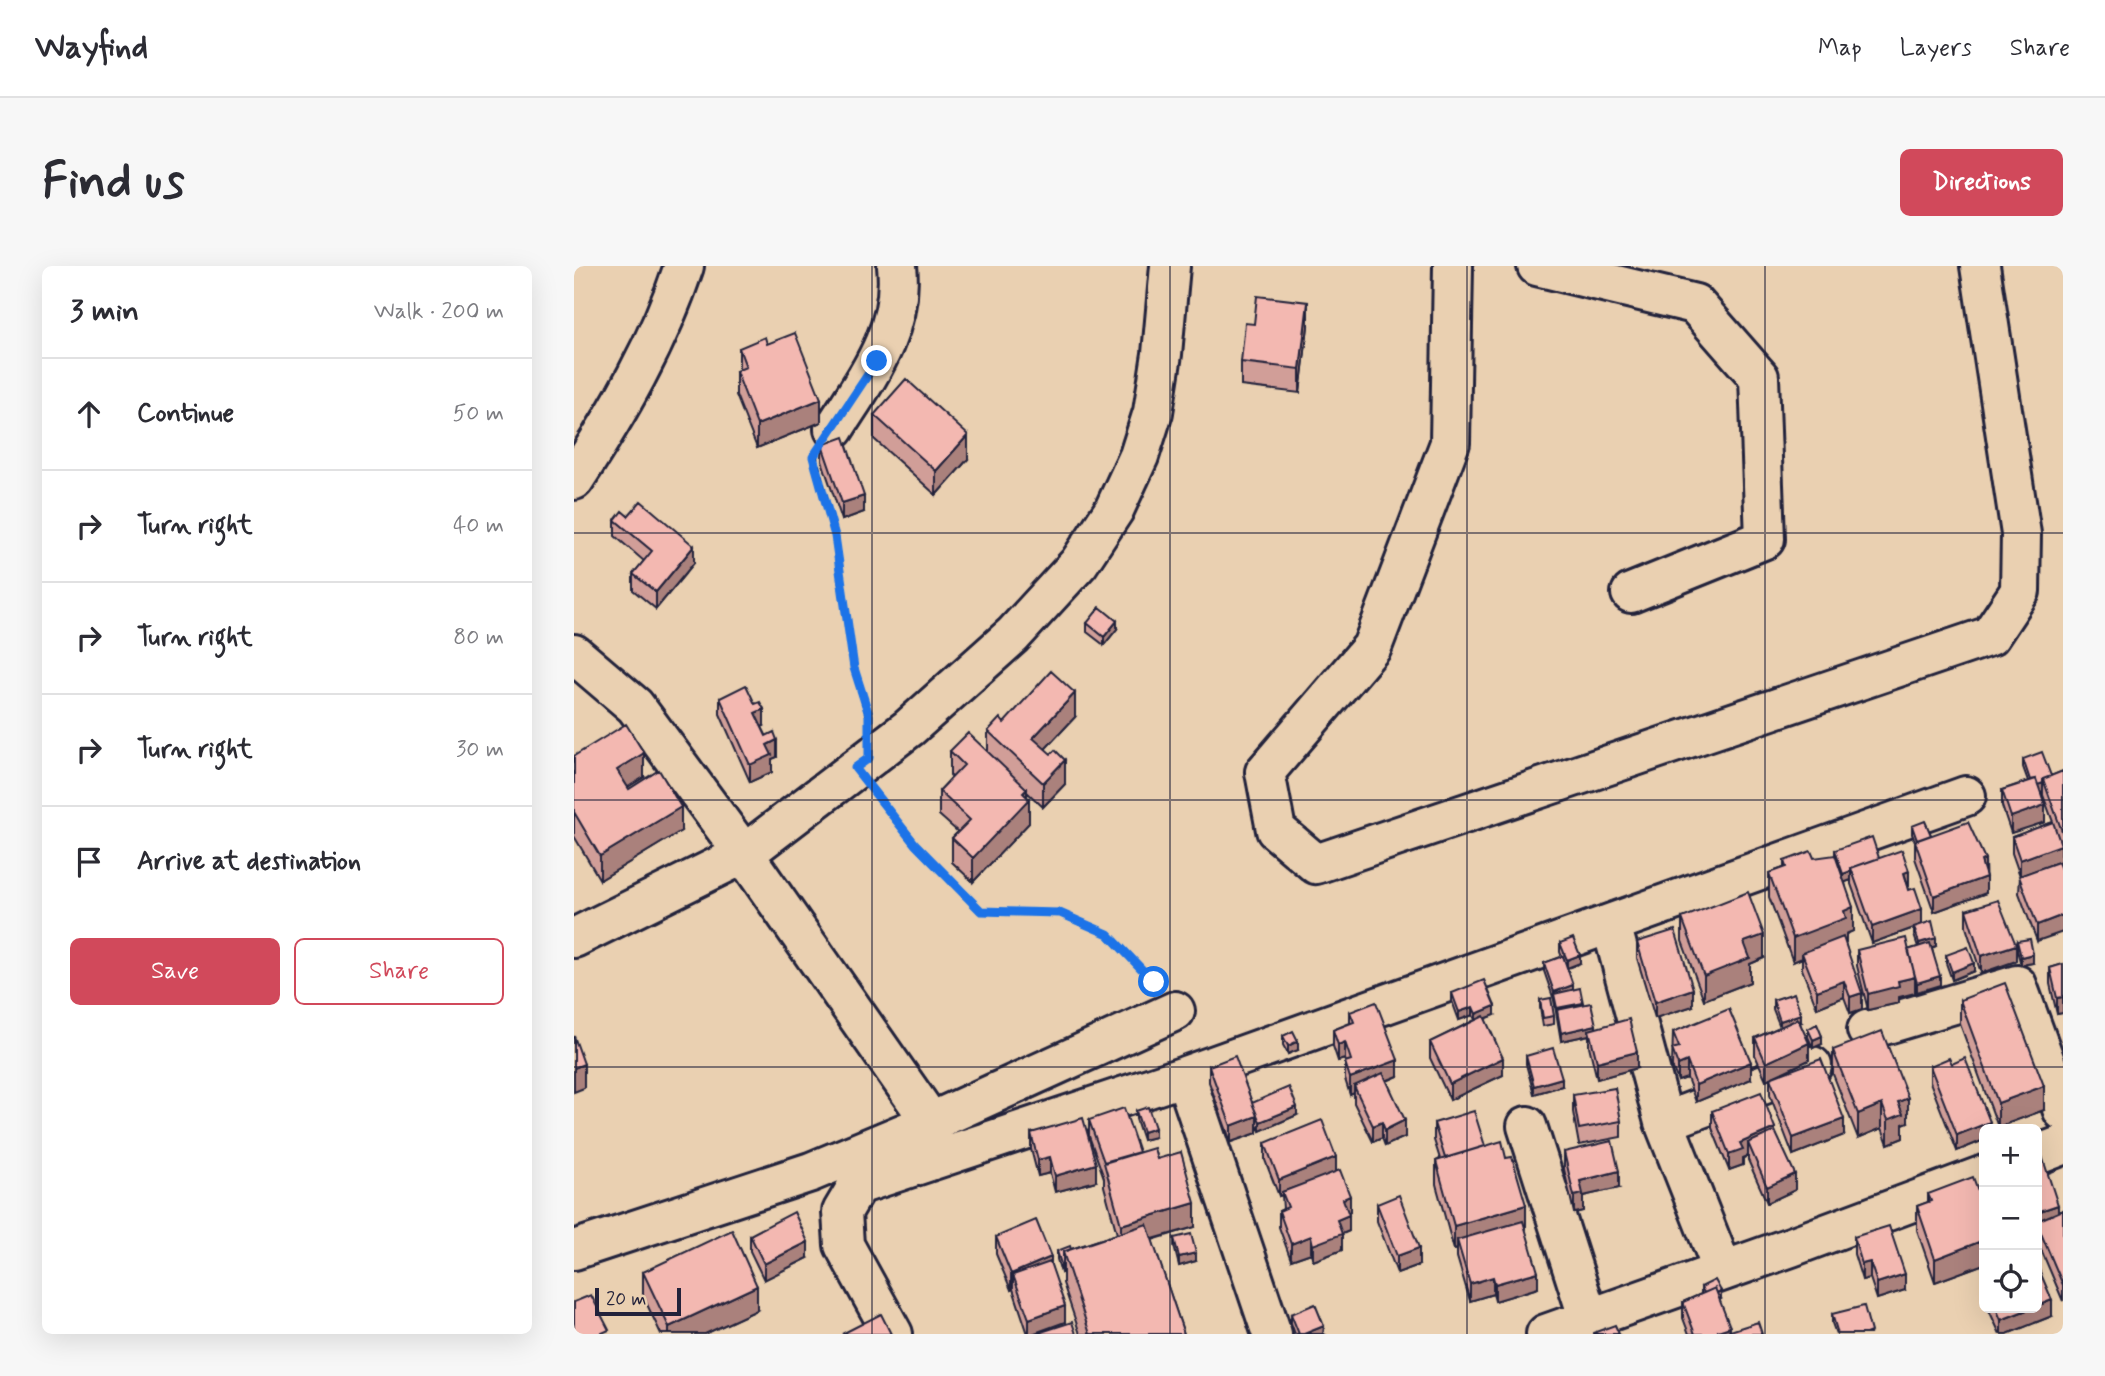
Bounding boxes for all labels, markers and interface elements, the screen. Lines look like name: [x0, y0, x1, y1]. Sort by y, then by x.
text: Wayfind: [35, 26, 148, 70]
text: Map: [1818, 33, 1862, 64]
text: Layers: [1900, 33, 1972, 64]
text: Share: [2010, 33, 2070, 64]
button: Directions: [1900, 149, 2063, 216]
text: Find us: [42, 150, 185, 215]
text: 3 min: [70, 292, 139, 331]
text: Walk · 200 m: [374, 297, 504, 327]
route end: [861, 345, 892, 376]
icon: ahead: [70, 395, 108, 433]
text: Continue: [137, 397, 234, 431]
text: 50 m: [453, 399, 504, 429]
icon: right: [70, 507, 108, 545]
text: Turn right: [137, 509, 253, 543]
text: 40 m: [453, 511, 504, 541]
icon: right: [70, 619, 108, 657]
text: Turn right: [137, 621, 253, 655]
text: 80 m: [453, 623, 504, 653]
icon: right: [70, 731, 108, 769]
text: Turn right: [137, 733, 253, 767]
text: 30 m: [456, 735, 504, 765]
icon: arrive: [70, 843, 108, 881]
text: Arrive at destination: [137, 845, 361, 879]
button: Save: [70, 938, 280, 1005]
button: Share: [294, 938, 504, 1005]
route start: [1138, 966, 1169, 997]
map controls: [1979, 1124, 2042, 1313]
button: +: [1979, 1124, 2042, 1187]
button: −: [1979, 1187, 2042, 1250]
button: locate: [1979, 1250, 2042, 1313]
scale bar: [595, 1285, 681, 1317]
text: 20 m: [606, 1287, 646, 1312]

